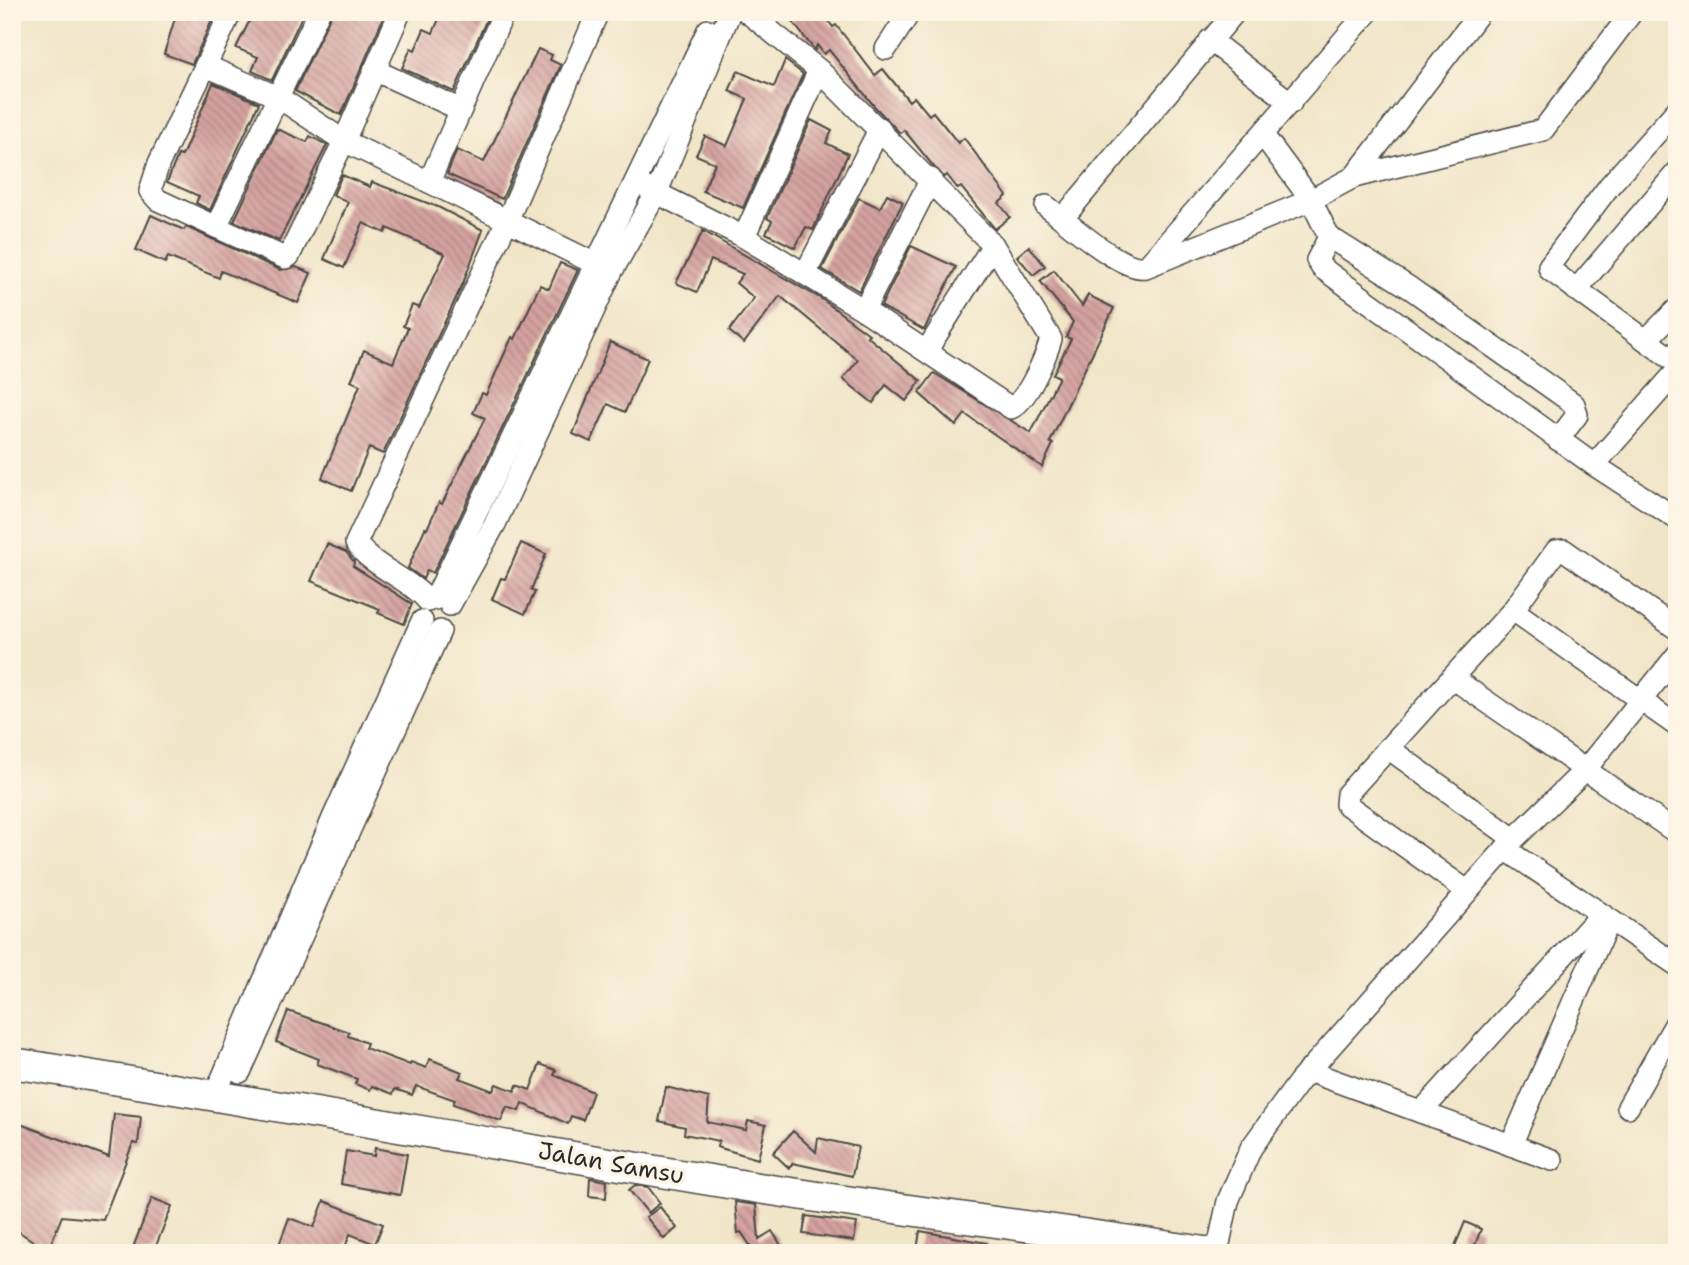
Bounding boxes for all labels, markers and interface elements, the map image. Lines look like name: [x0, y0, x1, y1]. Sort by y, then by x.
street label: Jalan Samsu: [535, 1134, 687, 1192]

